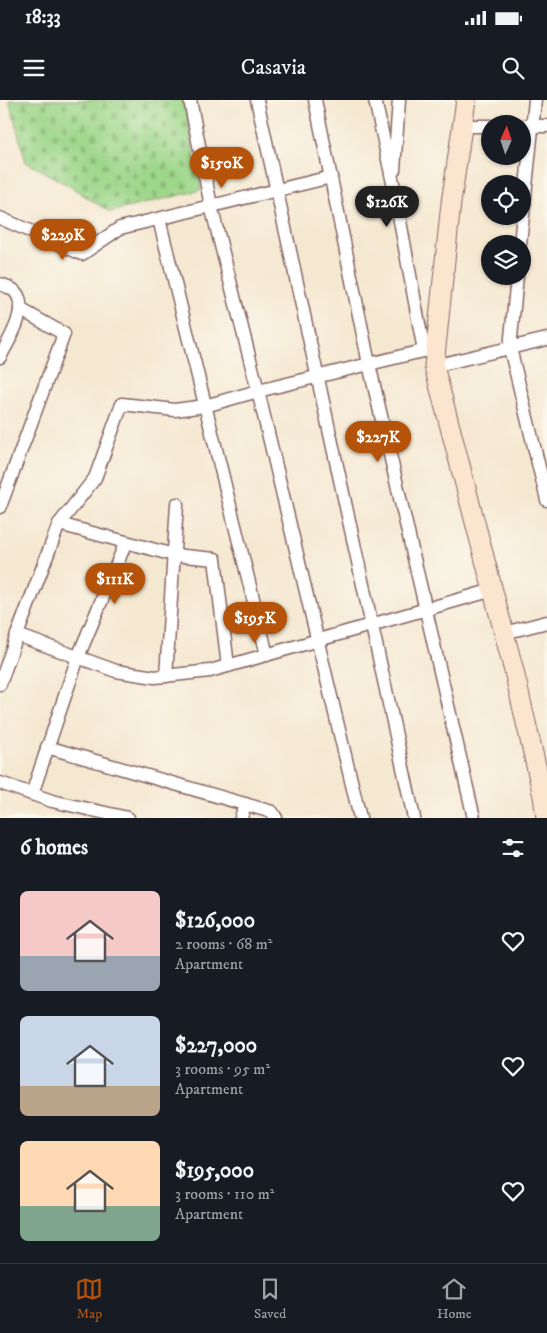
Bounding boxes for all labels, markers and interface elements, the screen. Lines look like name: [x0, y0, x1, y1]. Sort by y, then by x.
text: 18:33: [25, 6, 61, 29]
icon: menu: [20, 54, 48, 82]
text: Casavia: [241, 54, 306, 81]
icon: search: [499, 54, 527, 82]
north arrow: [481, 115, 531, 165]
map controls: [481, 115, 531, 285]
pin: $150K: [187, 146, 257, 189]
text: $150K: [201, 153, 243, 173]
button: locate: [481, 175, 531, 225]
pin: $126K: [352, 186, 422, 228]
text: $126K: [366, 192, 408, 212]
pin: $229K: [28, 219, 98, 261]
text: $229K: [41, 225, 85, 245]
button: layers: [481, 235, 531, 285]
pin: $227K: [343, 420, 413, 463]
text: $227K: [356, 427, 400, 447]
pin: $111K: [80, 562, 150, 605]
text: $111K: [96, 569, 134, 589]
pin: $195K: [220, 602, 290, 644]
text: $195K: [234, 608, 276, 628]
icon: filters: [499, 834, 527, 862]
text: 6 homes: [20, 835, 88, 861]
text: $126,000: [175, 908, 255, 934]
icon: home: [60, 911, 120, 971]
icon: heart: [499, 927, 527, 955]
text: 2 rooms · 68 m²: [175, 934, 272, 954]
text: Apartment: [175, 954, 243, 974]
text: $227,000: [175, 1033, 257, 1059]
icon: home: [60, 1036, 120, 1096]
icon: heart: [499, 1052, 527, 1080]
text: 3 rooms · 95 m²: [175, 1059, 270, 1079]
text: Apartment: [175, 1079, 243, 1099]
text: $195,000: [175, 1158, 254, 1184]
icon: home: [60, 1161, 120, 1221]
icon: heart: [499, 1177, 527, 1205]
text: 3 rooms · 110 m²: [175, 1184, 274, 1204]
text: Apartment: [175, 1204, 243, 1224]
tab: Map: [75, 1275, 103, 1323]
tab: Saved: [254, 1275, 286, 1323]
tab: Home: [437, 1275, 472, 1323]

